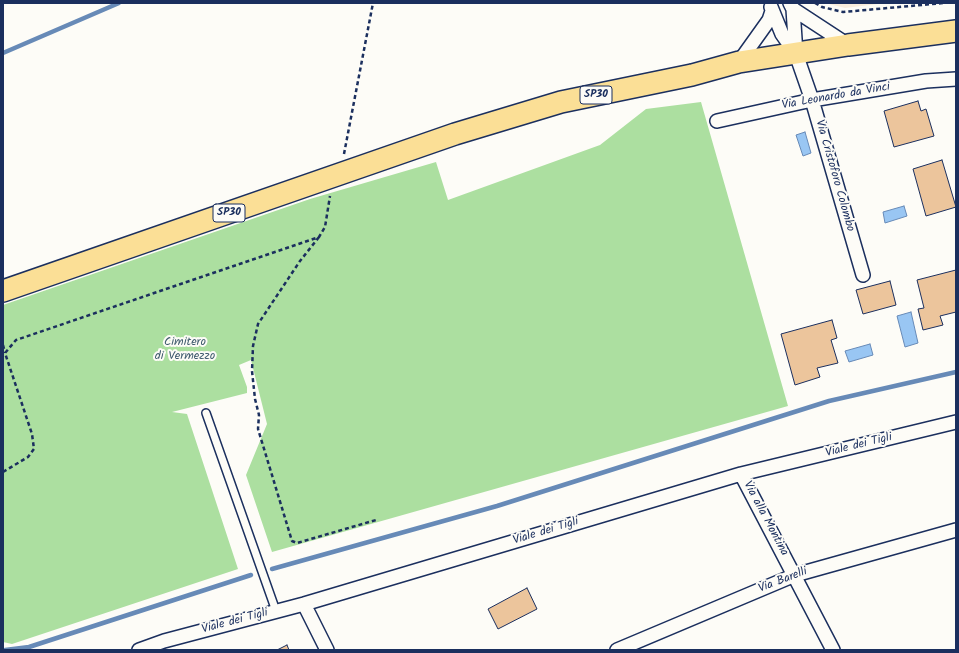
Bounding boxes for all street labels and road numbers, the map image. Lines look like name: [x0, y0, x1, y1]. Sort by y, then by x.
street label: Via Leonardo da Vinci: [781, 80, 891, 114]
road number: SP30: [580, 86, 612, 104]
street label: Via Cristoforo Colombo: [811, 119, 857, 233]
road number: SP30: [213, 204, 245, 222]
street label: Viale dei Tigli: [824, 431, 894, 461]
street label: Via alla Montina: [739, 479, 791, 559]
street label: Viale dei Tigli: [511, 515, 581, 549]
street label: Via Barelli: [757, 565, 809, 597]
street label: Viale dei Tigli: [200, 606, 270, 638]

